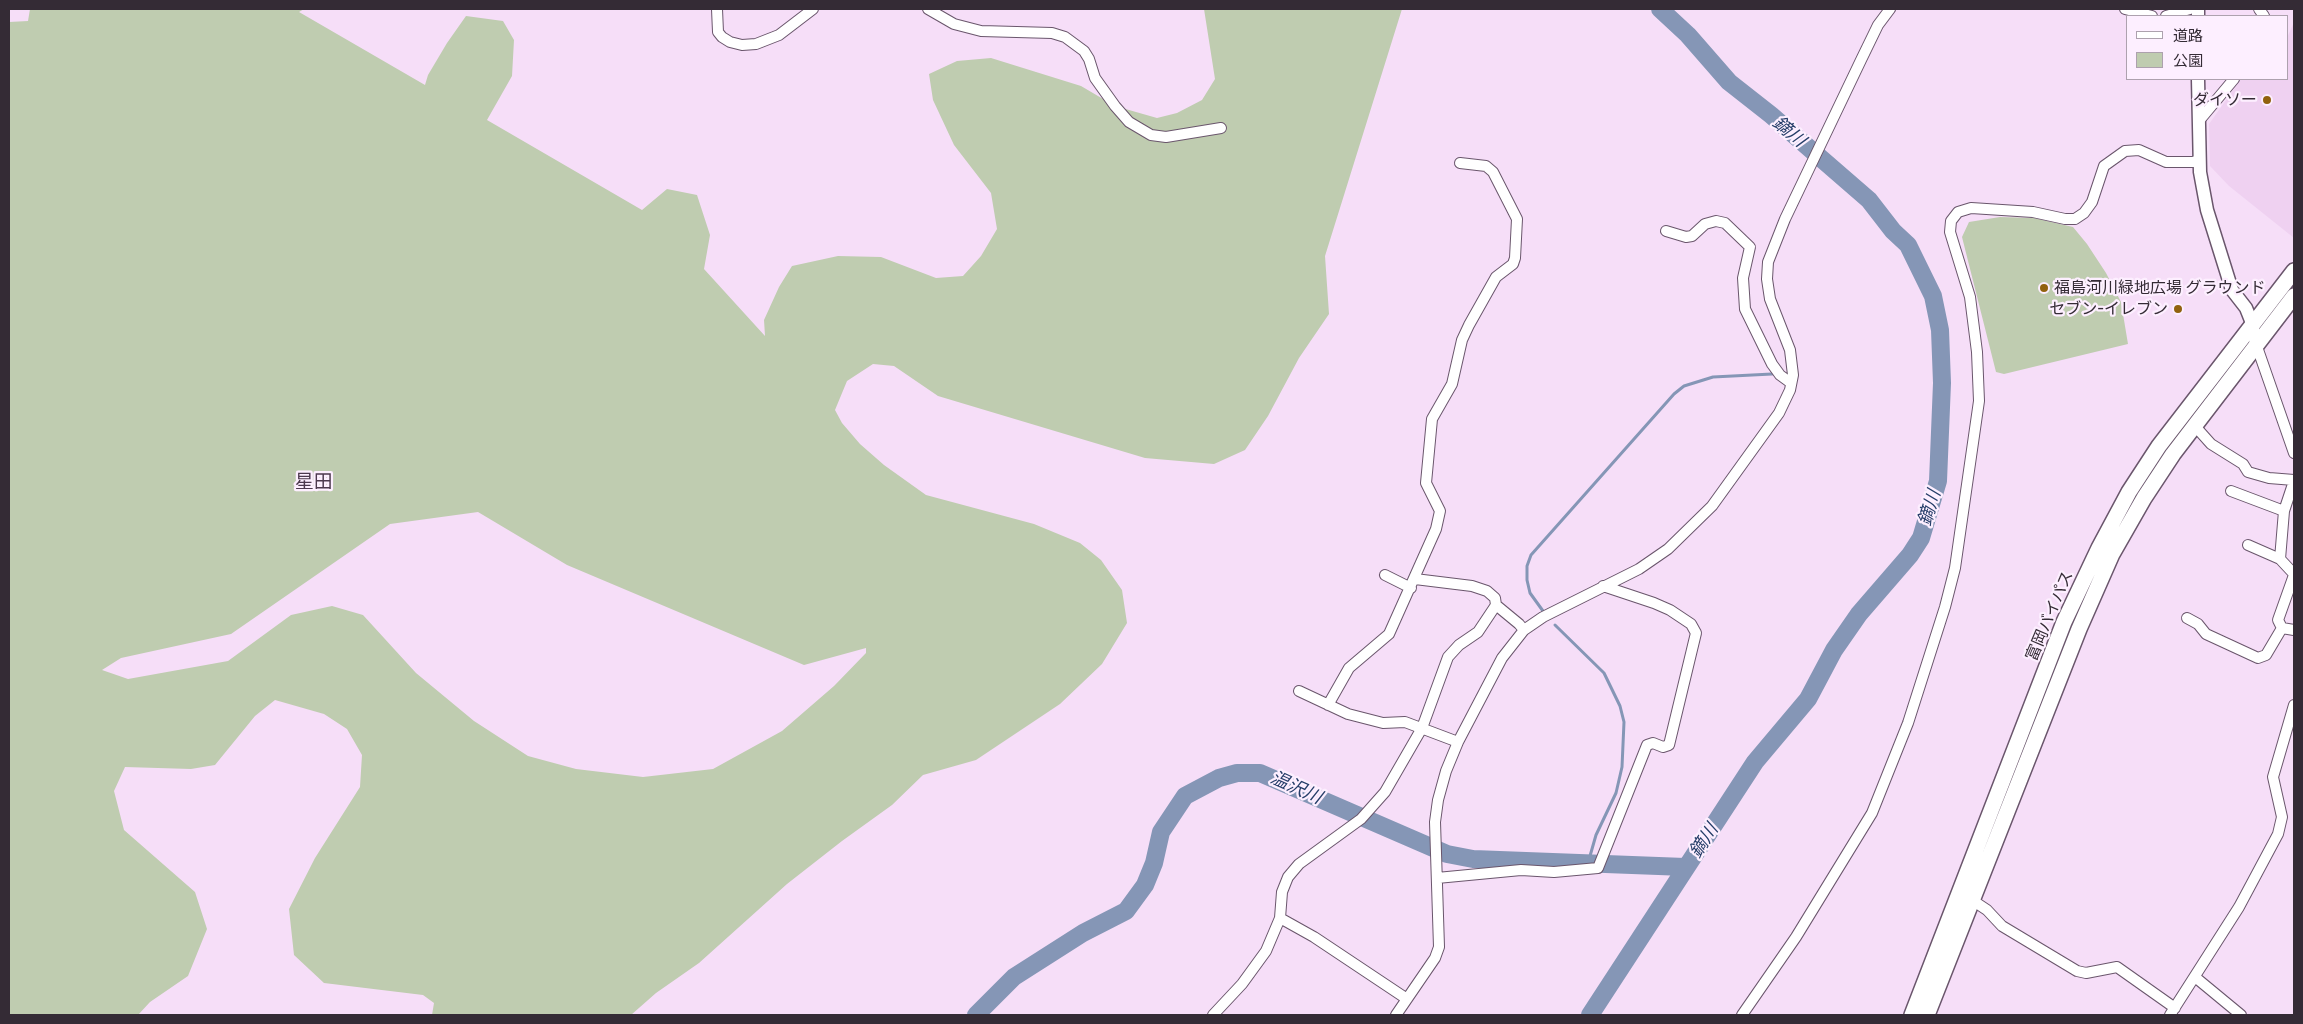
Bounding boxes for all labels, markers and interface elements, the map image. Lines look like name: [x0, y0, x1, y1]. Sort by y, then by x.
legend: [2126, 15, 2288, 80]
text: 道路: [2173, 27, 2203, 45]
text: 公園: [2173, 52, 2203, 70]
place label: ダイソー: [2193, 90, 2257, 110]
marker: ダイソー: [2261, 94, 2273, 106]
water label: 鏑川: [1768, 112, 1810, 152]
place label: 福島河川緑地広場 グラウンド: [2054, 278, 2266, 298]
marker: 福島河川緑地広場 グラウンド: [2038, 282, 2050, 294]
place label: セブン-イレブン: [2049, 299, 2168, 319]
marker: セブン-イレブン: [2172, 303, 2184, 315]
district label: 星田: [295, 471, 333, 493]
water label: 鏑川: [1914, 488, 1946, 528]
street label: 富岡バイパス: [2022, 568, 2078, 664]
water label: 温沢川: [1267, 767, 1325, 809]
water label: 鏑川: [1685, 820, 1723, 862]

